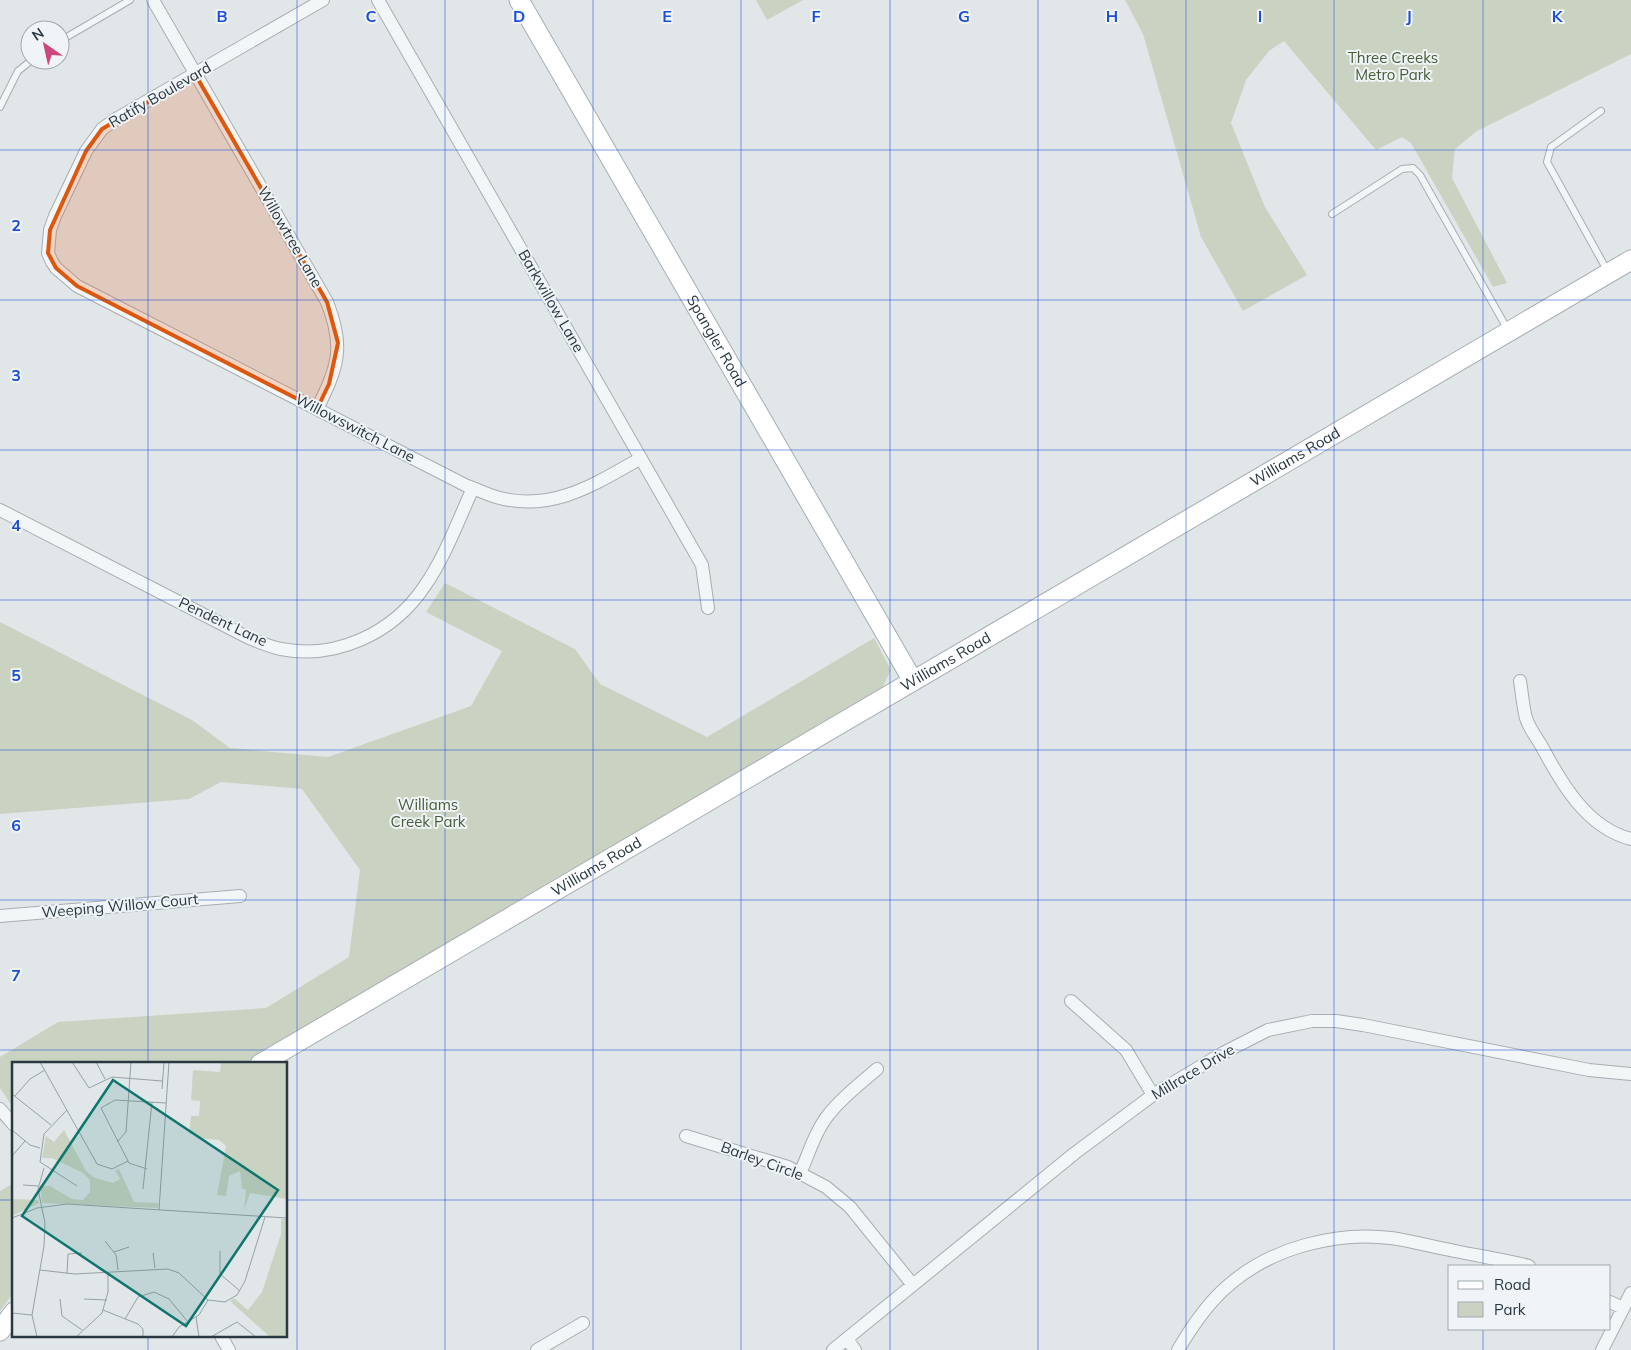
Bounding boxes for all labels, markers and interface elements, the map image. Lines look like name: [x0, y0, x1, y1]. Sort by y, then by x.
text: B: [216, 6, 228, 26]
text: C: [366, 6, 377, 26]
text: D: [513, 6, 525, 26]
text: E: [662, 6, 672, 26]
text: F: [811, 6, 821, 26]
text: G: [958, 6, 970, 26]
text: H: [1106, 6, 1118, 26]
text: I: [1258, 6, 1262, 26]
text: J: [1406, 6, 1412, 26]
text: K: [1552, 6, 1564, 26]
north arrow: [20, 20, 70, 70]
text: N: [28, 24, 47, 45]
park label: Three Creeks Metro Park: [1348, 48, 1438, 84]
street label: Ratify Boulevard: [105, 58, 214, 132]
street label: Willowtree Lane: [254, 183, 327, 291]
text: 2: [11, 215, 21, 235]
street label: Barkwillow Lane: [514, 246, 589, 355]
street label: Spangler Road: [683, 291, 751, 390]
text: 3: [11, 365, 21, 385]
street label: Willowswitch Lane: [292, 389, 418, 466]
street label: Williams Road: [1246, 423, 1343, 490]
text: 4: [11, 515, 21, 535]
street label: Pendent Lane: [176, 593, 271, 650]
street label: Williams Road: [897, 628, 994, 695]
text: 5: [11, 665, 21, 685]
park label: Williams Creek Park: [390, 795, 466, 831]
text: 6: [11, 815, 21, 835]
street label: Williams Road: [548, 832, 645, 900]
street label: Weeping Willow Court: [41, 889, 199, 922]
text: 7: [11, 965, 21, 985]
street label: Millrace Drive: [1148, 1039, 1238, 1104]
inset map: [12, 1062, 288, 1338]
street label: Barley Circle: [718, 1137, 806, 1184]
legend: [1448, 1265, 1611, 1330]
text: Road: [1494, 1275, 1531, 1294]
text: Park: [1494, 1300, 1526, 1319]

